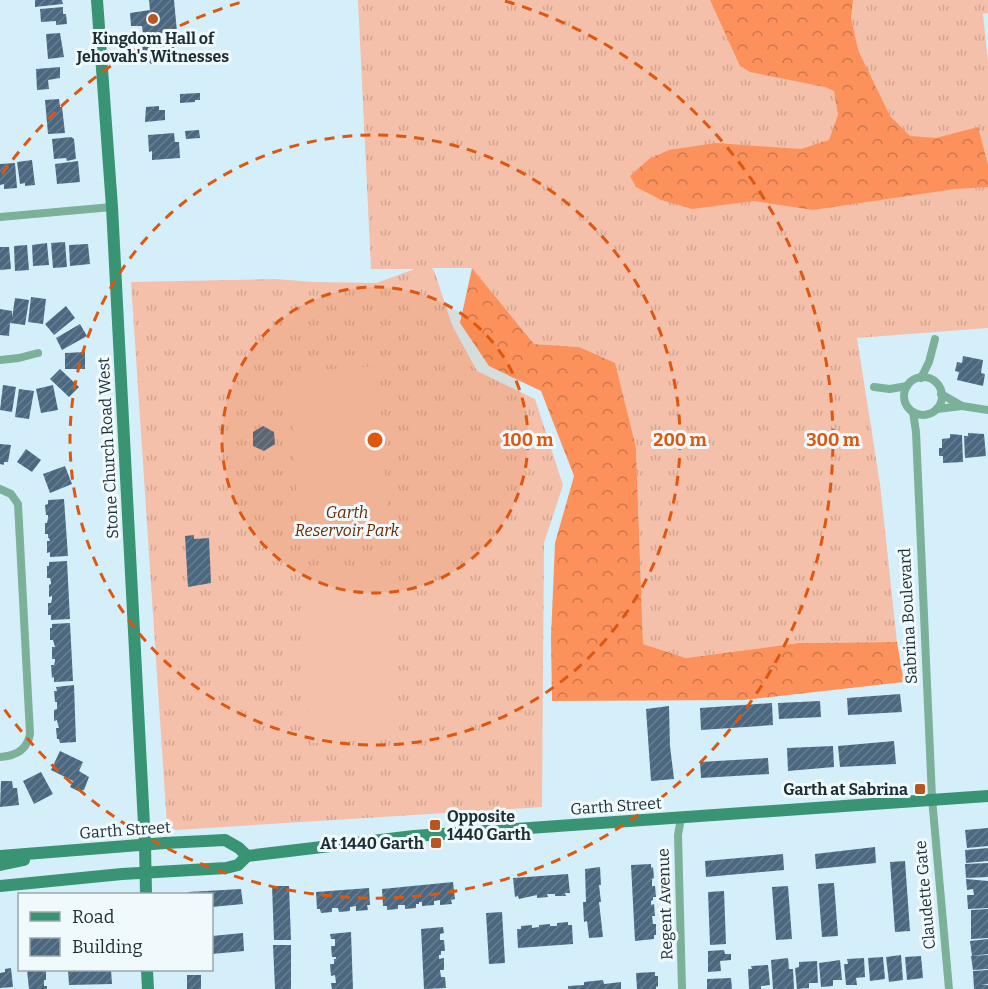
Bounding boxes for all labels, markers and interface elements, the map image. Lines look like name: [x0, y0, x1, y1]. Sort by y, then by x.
marker: Kingdom Hall of Jehovah's Witnesses: [146, 12, 160, 26]
place label: Kingdom Hall of Jehovah's Witnesses: [76, 29, 229, 66]
street label: Stone Church Road West: [94, 356, 122, 539]
text: 100 m: [502, 429, 554, 451]
text: 200 m: [653, 429, 707, 451]
text: 300 m: [806, 429, 860, 451]
centre of rings: [365, 430, 385, 450]
park label: Garth Reservoir Park: [295, 503, 400, 540]
street label: Sabrina Boulevard: [895, 547, 921, 685]
place label: Garth at Sabrina: [783, 780, 908, 799]
marker: Garth at Sabrina: [913, 782, 927, 796]
street label: Garth Street: [570, 793, 662, 819]
place label: Opposite 1440 Garth: [447, 807, 531, 844]
street label: Garth Street: [79, 817, 171, 843]
marker: Opposite 1440 Garth: [428, 818, 442, 832]
place label: At 1440 Garth: [320, 834, 424, 853]
marker: At 1440 Garth: [429, 836, 443, 850]
street label: Claudette Gate: [911, 840, 939, 950]
street label: Regent Avenue: [654, 848, 676, 960]
legend: [18, 893, 213, 971]
text: Road: [72, 906, 115, 928]
text: Building: [72, 936, 143, 958]

